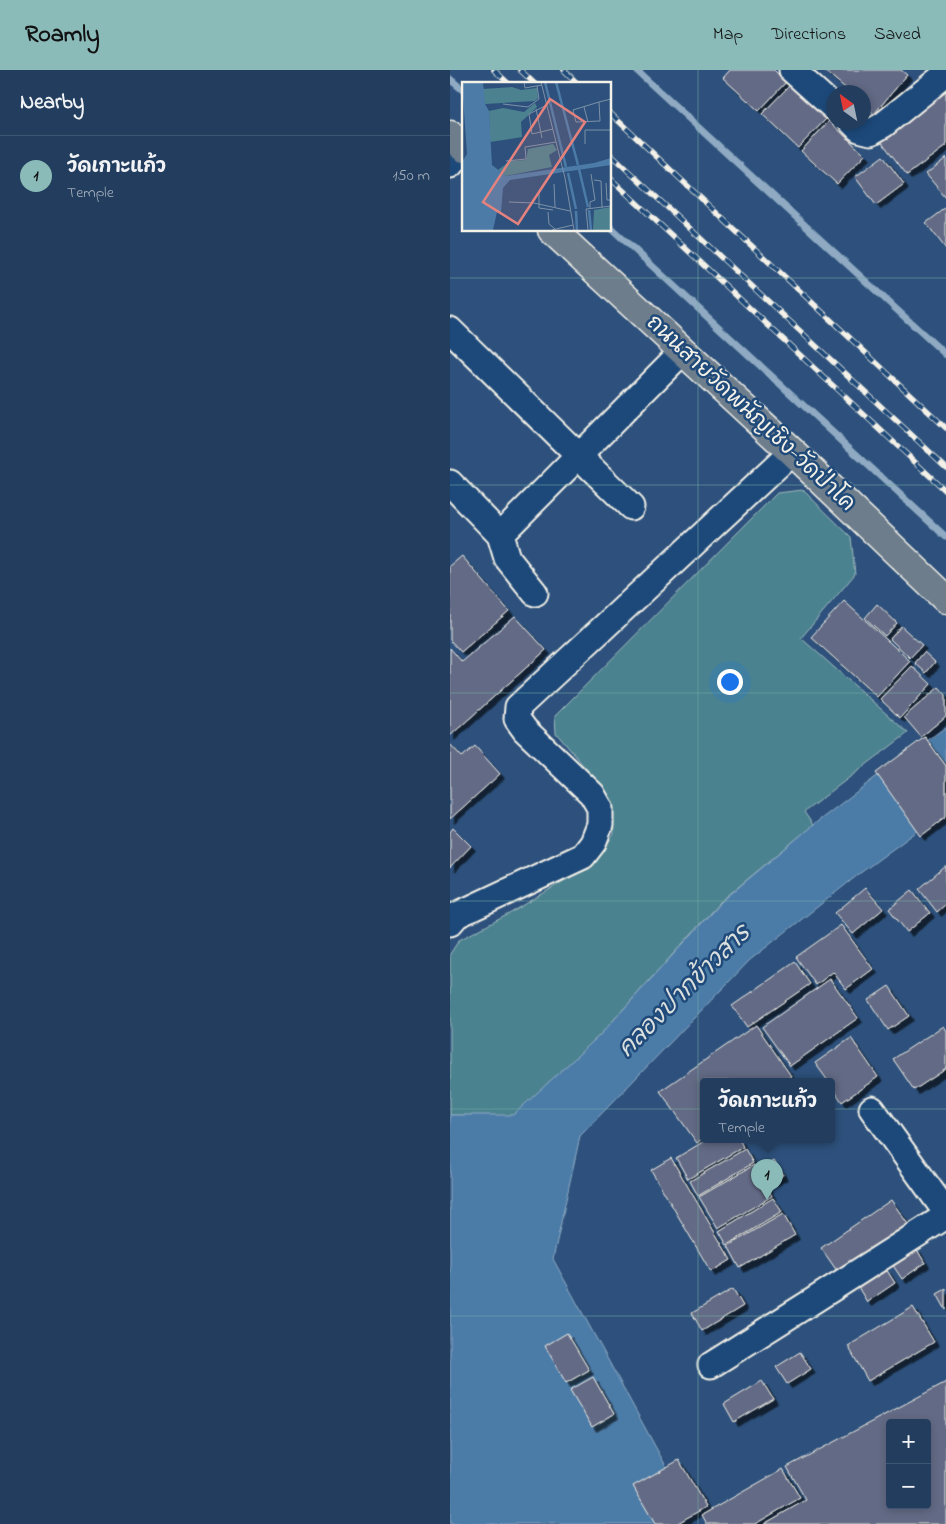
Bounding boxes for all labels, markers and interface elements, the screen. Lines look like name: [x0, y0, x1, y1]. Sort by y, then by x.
text: Roamly: [25, 18, 100, 53]
text: Map: [713, 22, 743, 48]
text: Directions: [771, 22, 846, 48]
text: Saved: [874, 22, 921, 48]
inset map: [462, 82, 611, 231]
north arrow: [826, 85, 871, 130]
text: Nearby: [20, 88, 84, 118]
text: วัดเกาะแก้ว: [67, 154, 166, 181]
text: 1: [33, 164, 39, 188]
text: 150 m: [392, 164, 430, 188]
text: Temple: [67, 181, 114, 205]
street label: ถนนสายวัดพนัญเชิง-วัดป่าโค: [638, 307, 863, 520]
your location: [717, 669, 743, 695]
water label: คลองปากข้าวสาร: [611, 916, 761, 1066]
popup: [700, 1078, 835, 1143]
text: วัดเกาะแก้ว: [718, 1089, 817, 1116]
text: Temple: [718, 1116, 765, 1140]
pin: 1: [751, 1159, 783, 1200]
map controls: [886, 1419, 931, 1509]
button: +: [886, 1419, 931, 1464]
button: −: [886, 1464, 931, 1509]

